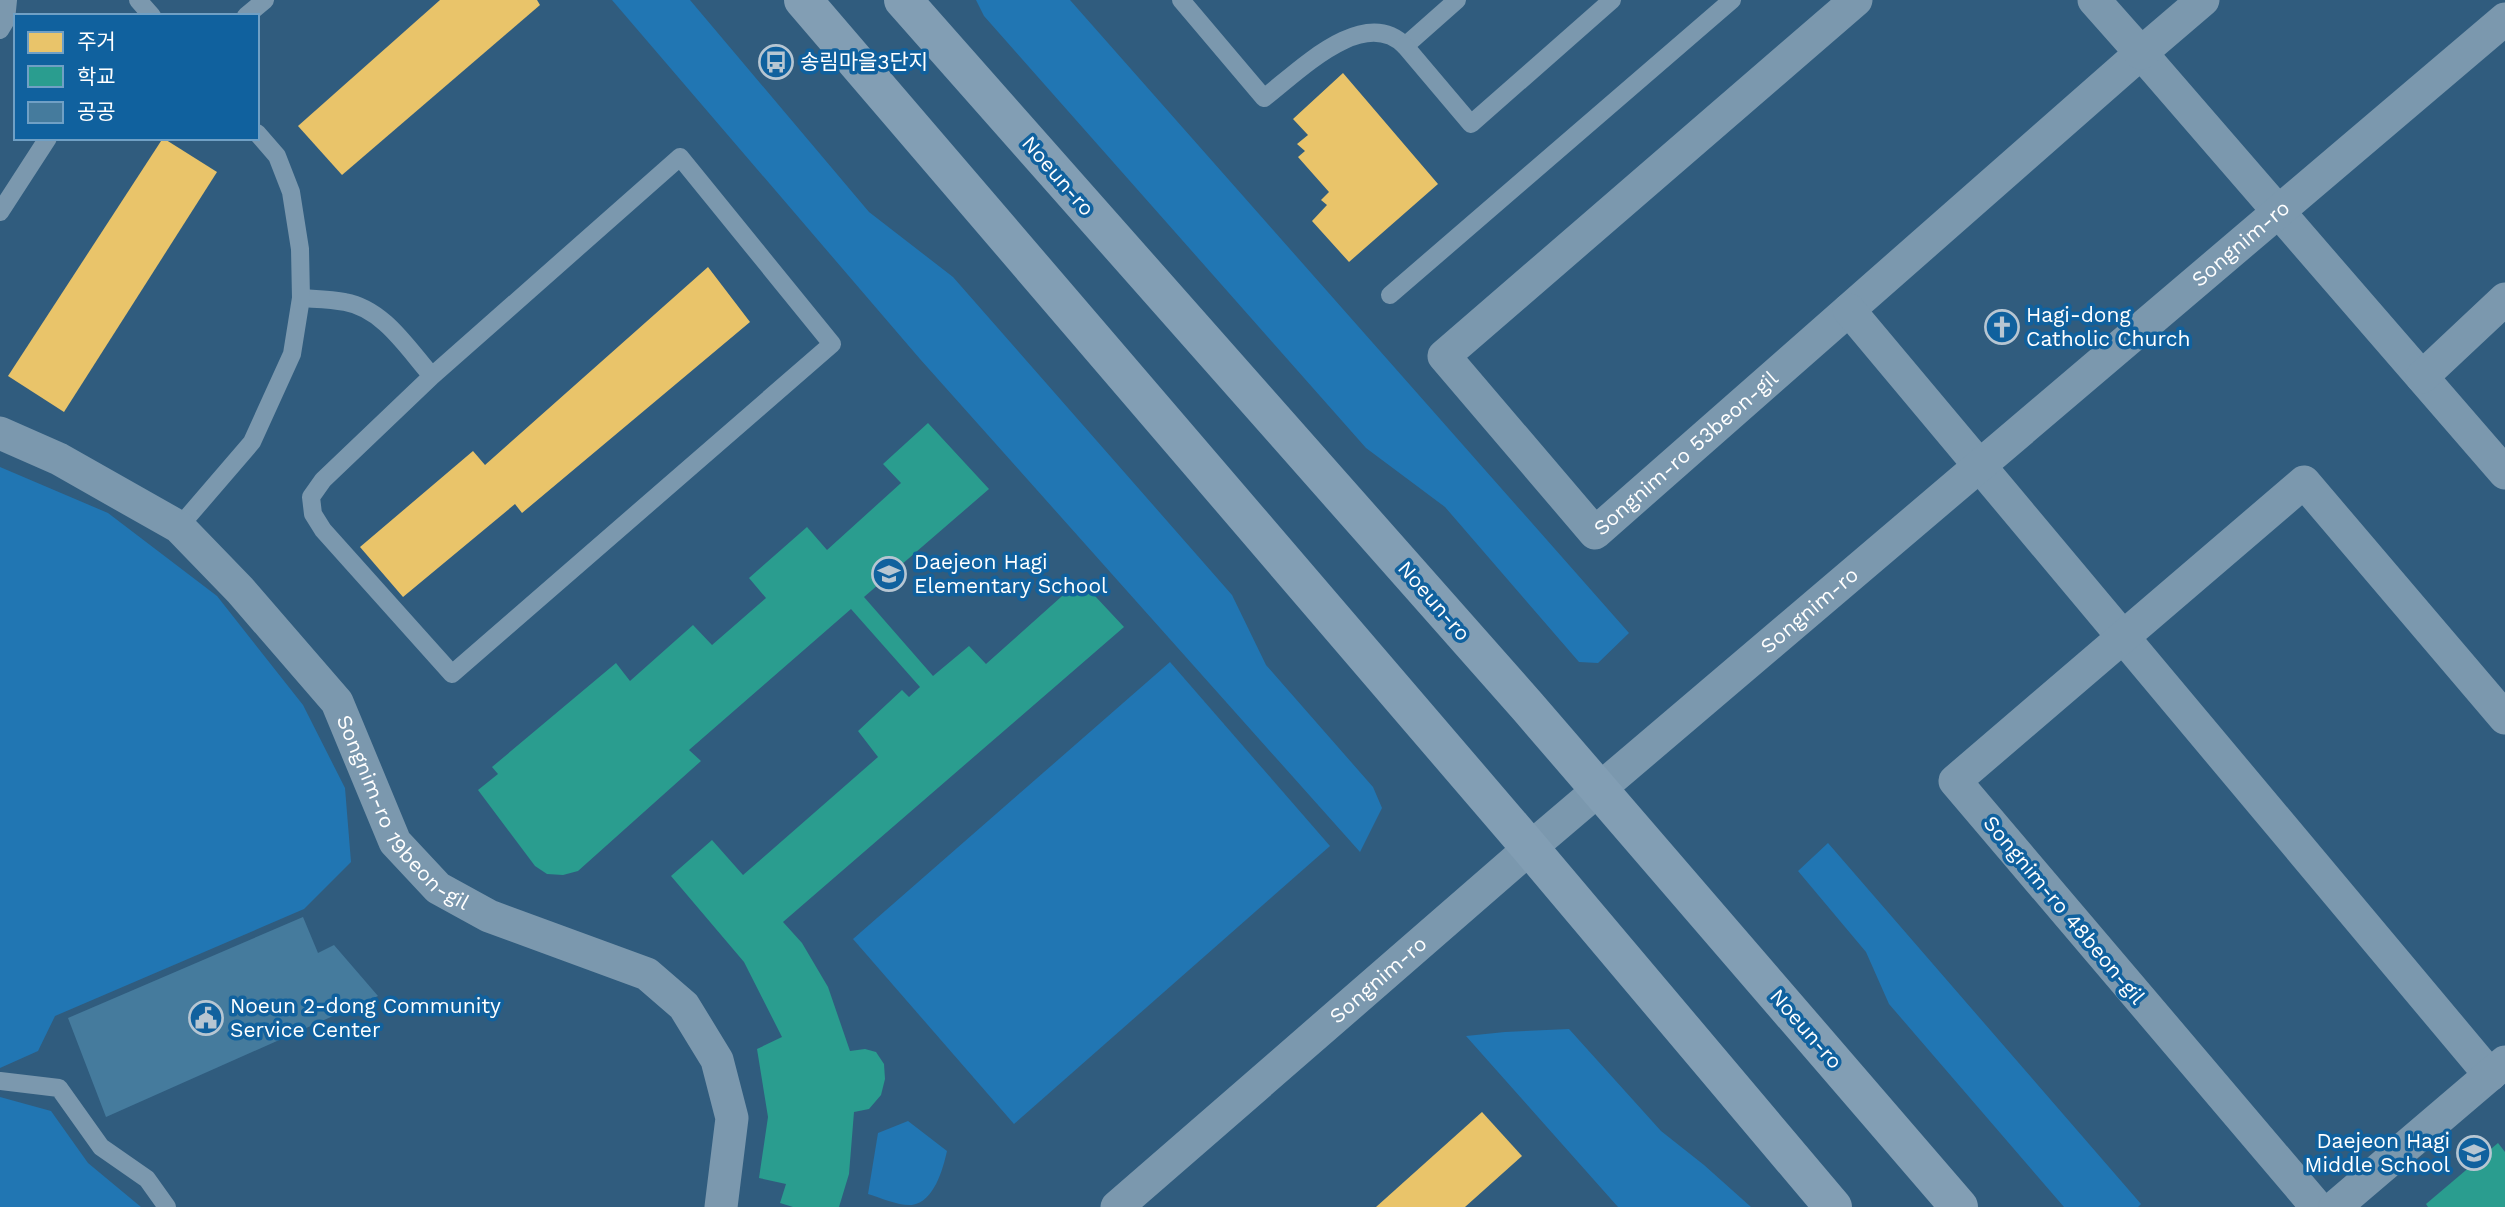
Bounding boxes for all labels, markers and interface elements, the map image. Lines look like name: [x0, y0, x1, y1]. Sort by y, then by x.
legend: [14, 14, 259, 140]
text: 주거: [77, 29, 116, 54]
bus stop icon: 송림마을3단지: [757, 43, 795, 81]
place label: 송림마을3단지: [800, 49, 928, 74]
text: 학교: [77, 64, 116, 89]
text: 공공: [77, 99, 116, 124]
street label: Noeun-ro: [1017, 131, 1100, 221]
street label: Songnim-ro: [2186, 195, 2294, 292]
place label: Hagi-dong Catholic Church: [2026, 302, 2191, 351]
church icon: Hagi-dong Catholic Church: [1983, 308, 2021, 346]
street label: Songnim-ro 53beon-gil: [1588, 365, 1783, 540]
place label: Daejeon Hagi Elementary School: [914, 549, 1108, 598]
school or university icon: Daejeon Hagi Elementary School: [870, 555, 908, 593]
street label: Noeun-ro: [1393, 556, 1476, 646]
street label: Songnim-ro: [1755, 562, 1863, 659]
street label: Songnim-ro 19beon-gil: [332, 711, 474, 915]
street label: Songnim-ro 48beon-gil: [1978, 810, 2151, 1009]
street label: Songnim-ro: [1324, 931, 1431, 1029]
street label: Noeun-ro: [1765, 984, 1848, 1074]
place label: Noeun 2-dong Community Service Center: [230, 993, 501, 1042]
public building icon: Noeun 2-dong Community Service Center: [187, 999, 225, 1037]
place label: Daejeon Hagi Middle School: [2305, 1128, 2451, 1177]
school or university icon: Daejeon Hagi Middle School: [2455, 1134, 2493, 1172]

